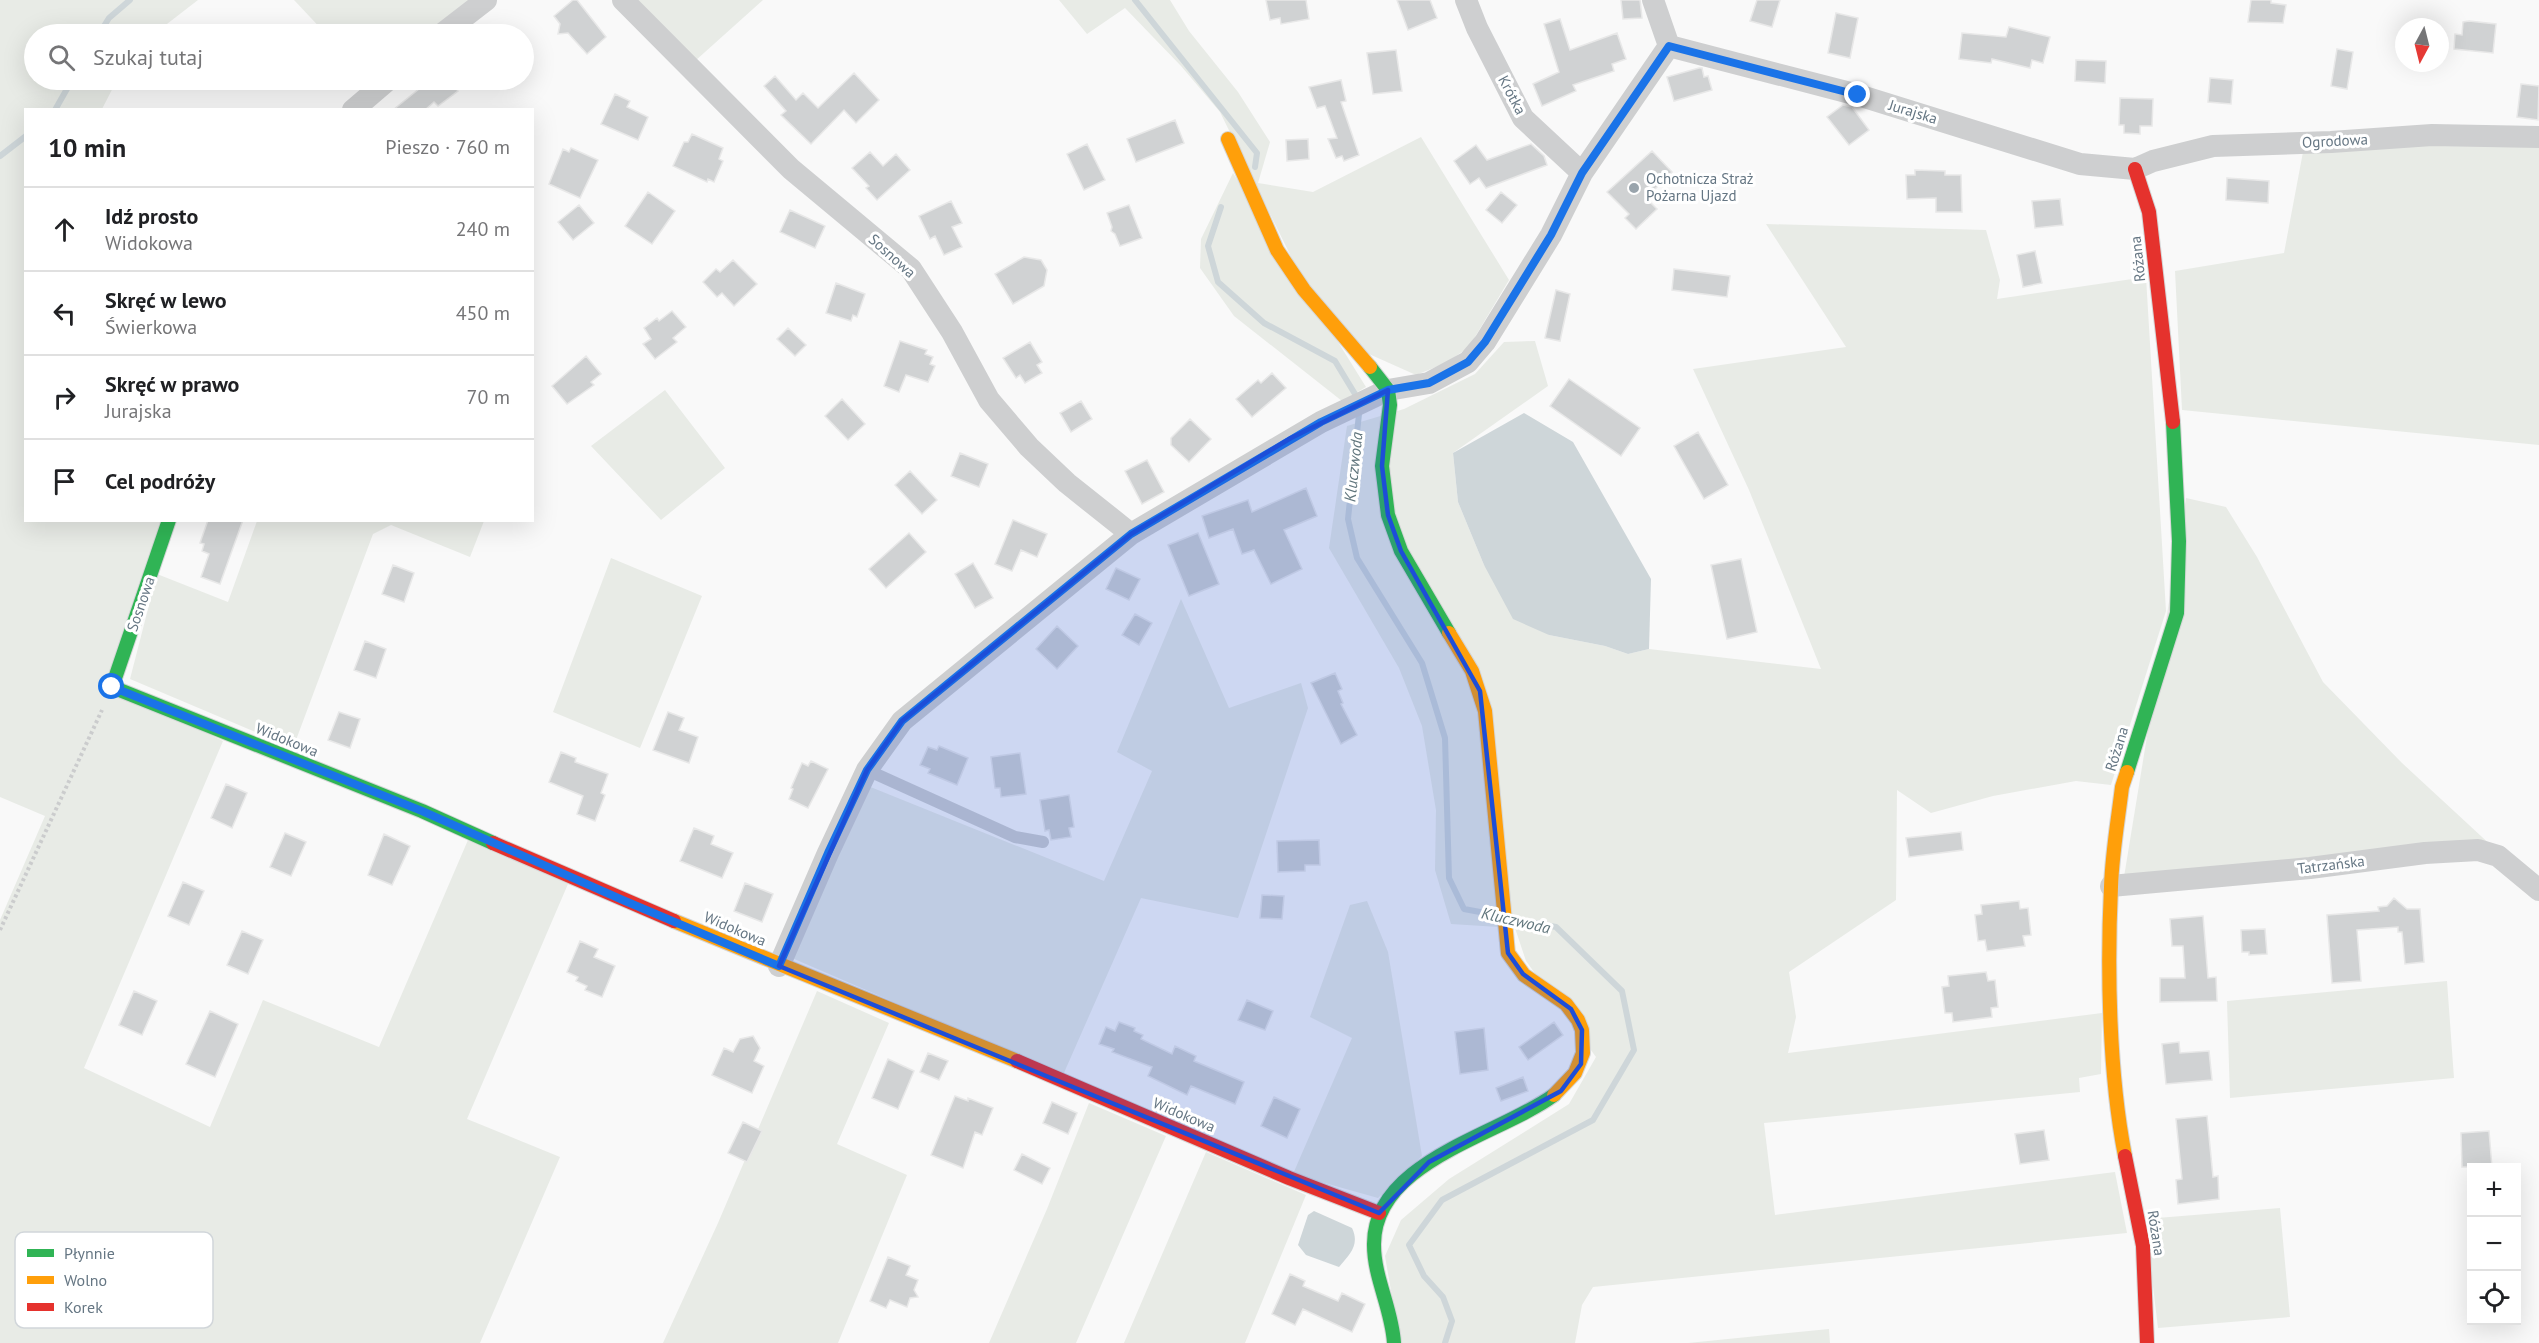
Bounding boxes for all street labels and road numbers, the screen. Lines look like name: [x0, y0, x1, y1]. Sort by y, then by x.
street label: Krótka: [1494, 72, 1531, 118]
street label: Jurajska: [1886, 95, 1940, 128]
street label: Ogrodowa: [2302, 129, 2368, 152]
street label: Sosnowa: [865, 230, 920, 282]
street label: Różana: [2126, 235, 2149, 283]
street label: Sosnowa: [122, 574, 159, 634]
street label: Widokowa: [253, 718, 321, 761]
street label: Różana: [2101, 724, 2132, 774]
street label: Tatrzańska: [2296, 851, 2366, 878]
street label: Widokowa: [701, 907, 769, 950]
street label: Widokowa: [1150, 1093, 1218, 1136]
street label: Różana: [2144, 1209, 2169, 1257]

